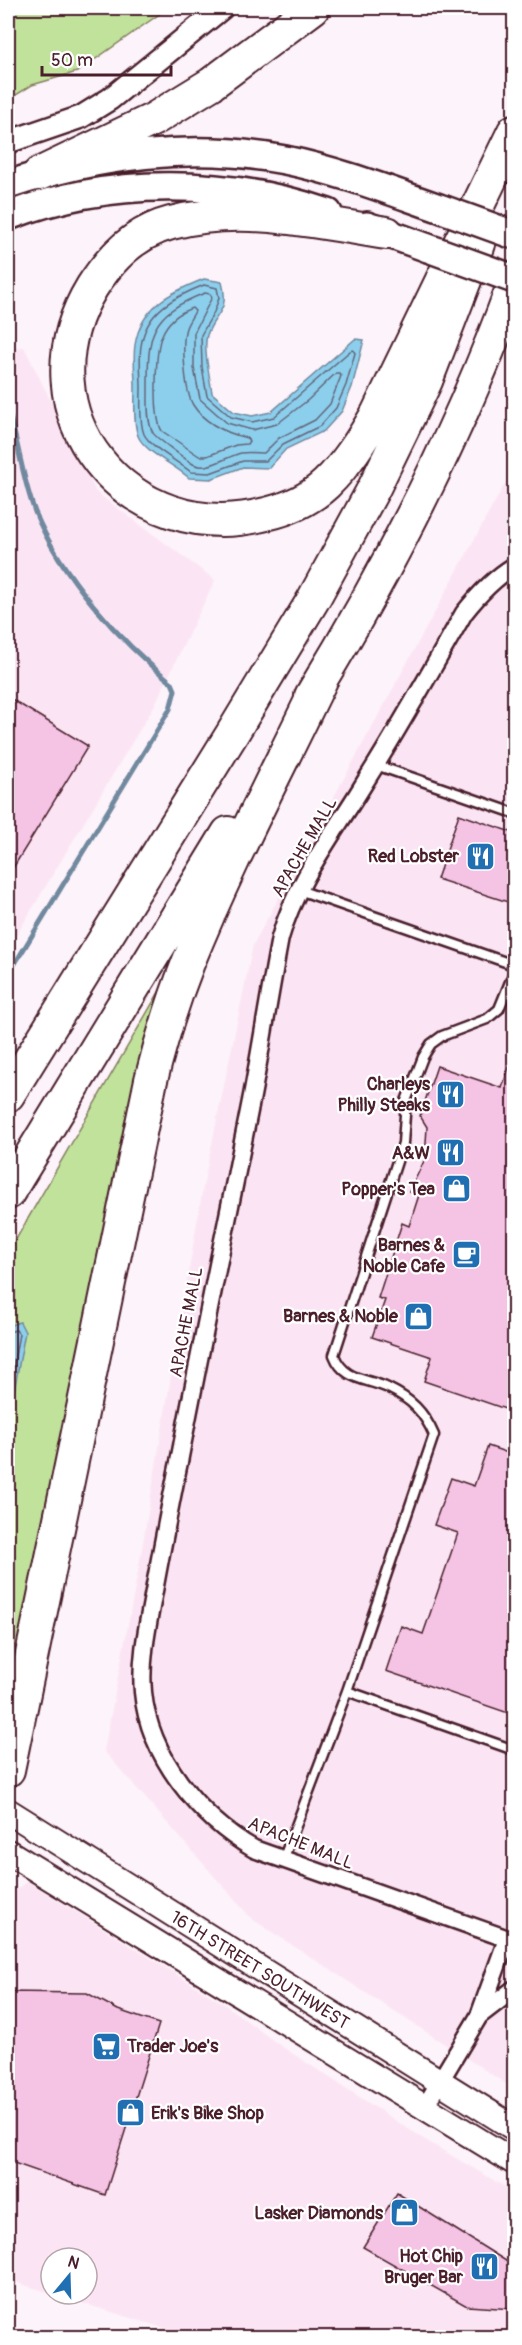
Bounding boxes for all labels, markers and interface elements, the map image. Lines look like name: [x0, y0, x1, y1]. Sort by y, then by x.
scale bar: [42, 39, 171, 77]
text: 50 m: [51, 49, 93, 72]
street label: APACHE MALL: [266, 793, 342, 902]
restaurant icon: Red Lobster: [464, 840, 496, 872]
place label: Red Lobster: [368, 845, 460, 868]
place label: Charleys Philly Steaks: [338, 1073, 431, 1117]
restaurant icon: Charleys Philly Steaks: [435, 1078, 467, 1110]
restaurant icon: A&W: [435, 1137, 467, 1169]
place label: A&W: [392, 1142, 430, 1165]
shop icon: Popper's Tea: [440, 1173, 472, 1205]
place label: Popper's Tea: [341, 1178, 436, 1201]
place label: Barnes & Noble Cafe: [363, 1234, 446, 1278]
cafe icon: Barnes & Noble Cafe: [450, 1239, 482, 1271]
street label: APACHE MALL: [165, 1265, 208, 1379]
shop icon: Barnes & Noble: [403, 1300, 435, 1332]
place label: Barnes & Noble: [283, 1305, 399, 1328]
street label: APACHE MALL: [245, 1812, 357, 1875]
street label: 16TH STREET SOUTHWEST: [166, 1906, 354, 2035]
supermarket icon: Trader Joe's: [90, 2030, 122, 2062]
place label: Trader Joe's: [126, 2035, 219, 2058]
shop icon: Erik's Bike Shop: [114, 2097, 146, 2129]
place label: Erik's Bike Shop: [151, 2102, 264, 2125]
shop icon: Lasker Diamonds: [388, 2197, 420, 2229]
place label: Lasker Diamonds: [254, 2202, 384, 2225]
place label: Hot Chip Bruger Bar: [384, 2245, 464, 2289]
north arrow: [39, 2246, 99, 2306]
restaurant icon: Hot Chip Bruger Bar: [468, 2250, 500, 2282]
text: N: [65, 2252, 82, 2274]

